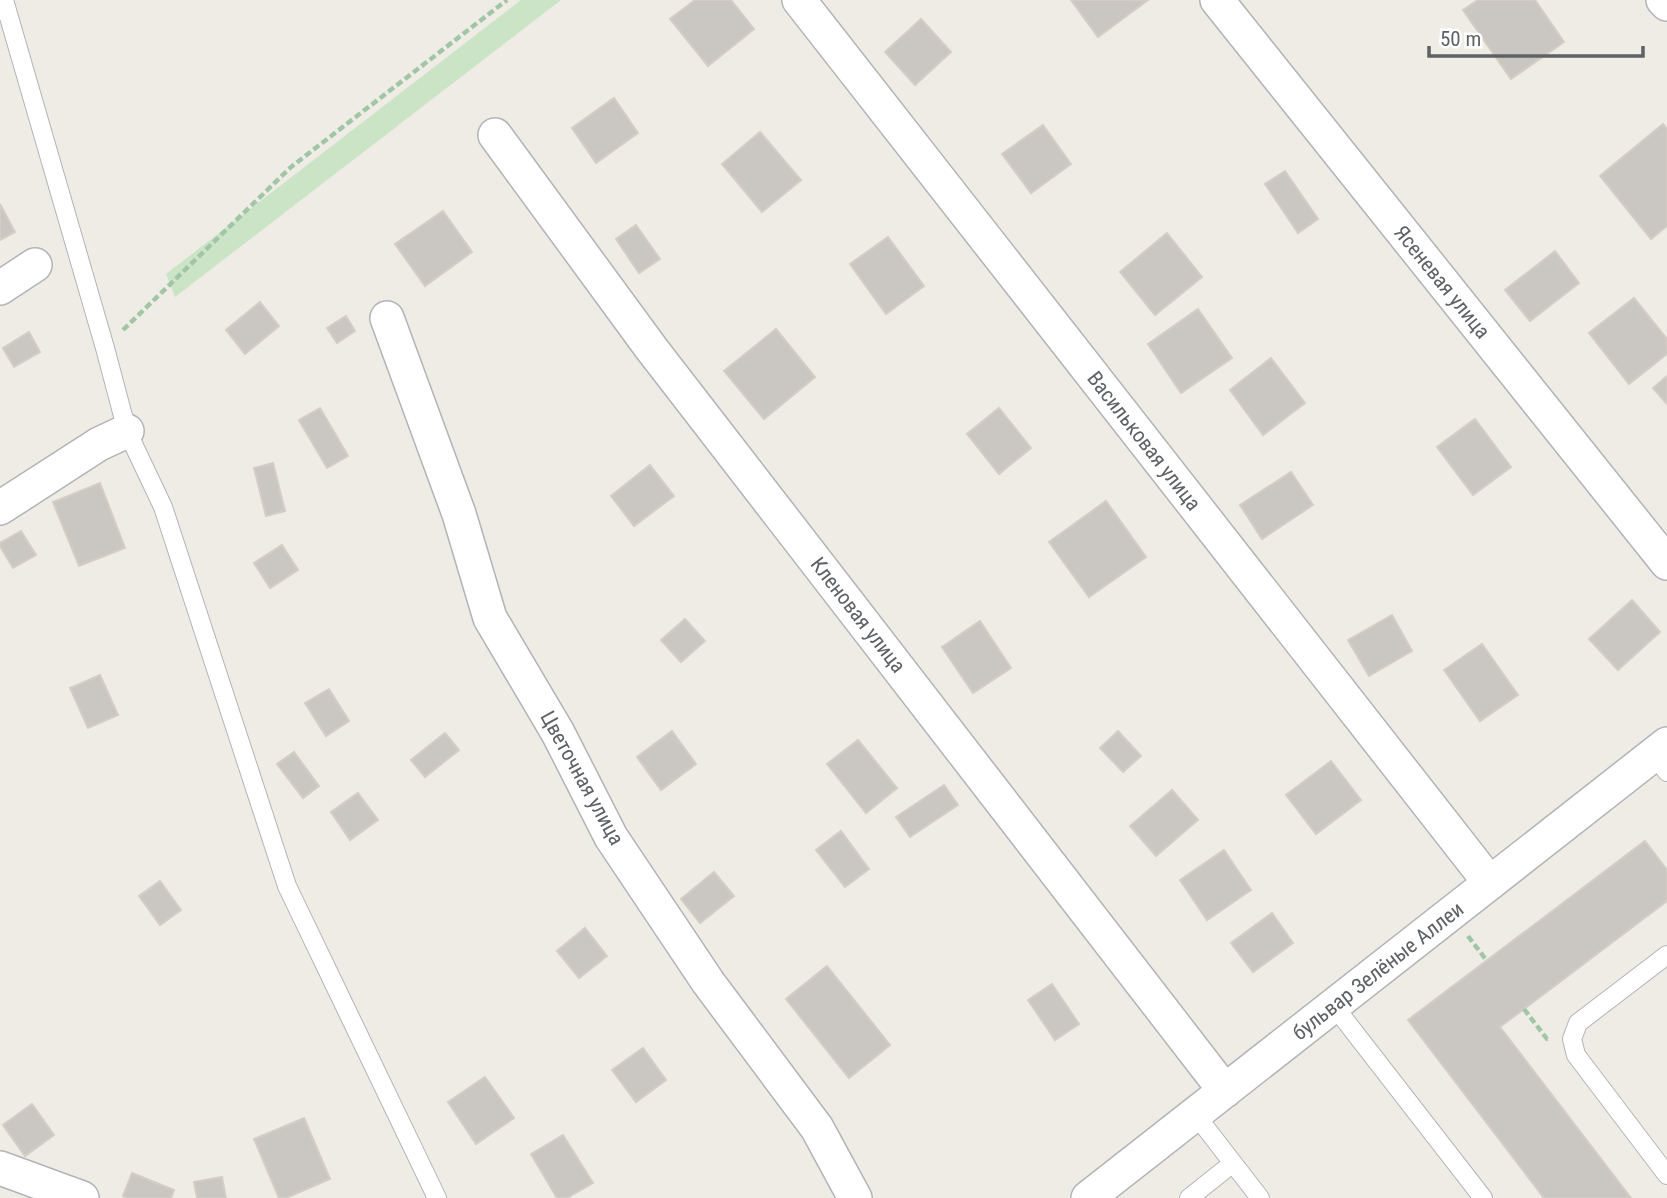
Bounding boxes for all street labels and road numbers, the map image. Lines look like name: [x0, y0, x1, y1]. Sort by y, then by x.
street label: Ясеневая улица: [1389, 221, 1495, 343]
street label: Васильковая улица: [1082, 367, 1206, 515]
street label: Кленовая улица: [805, 552, 911, 678]
street label: Цветочная улица: [535, 707, 629, 849]
street label: бульвар Зелёные Аллеи: [1288, 897, 1468, 1045]

